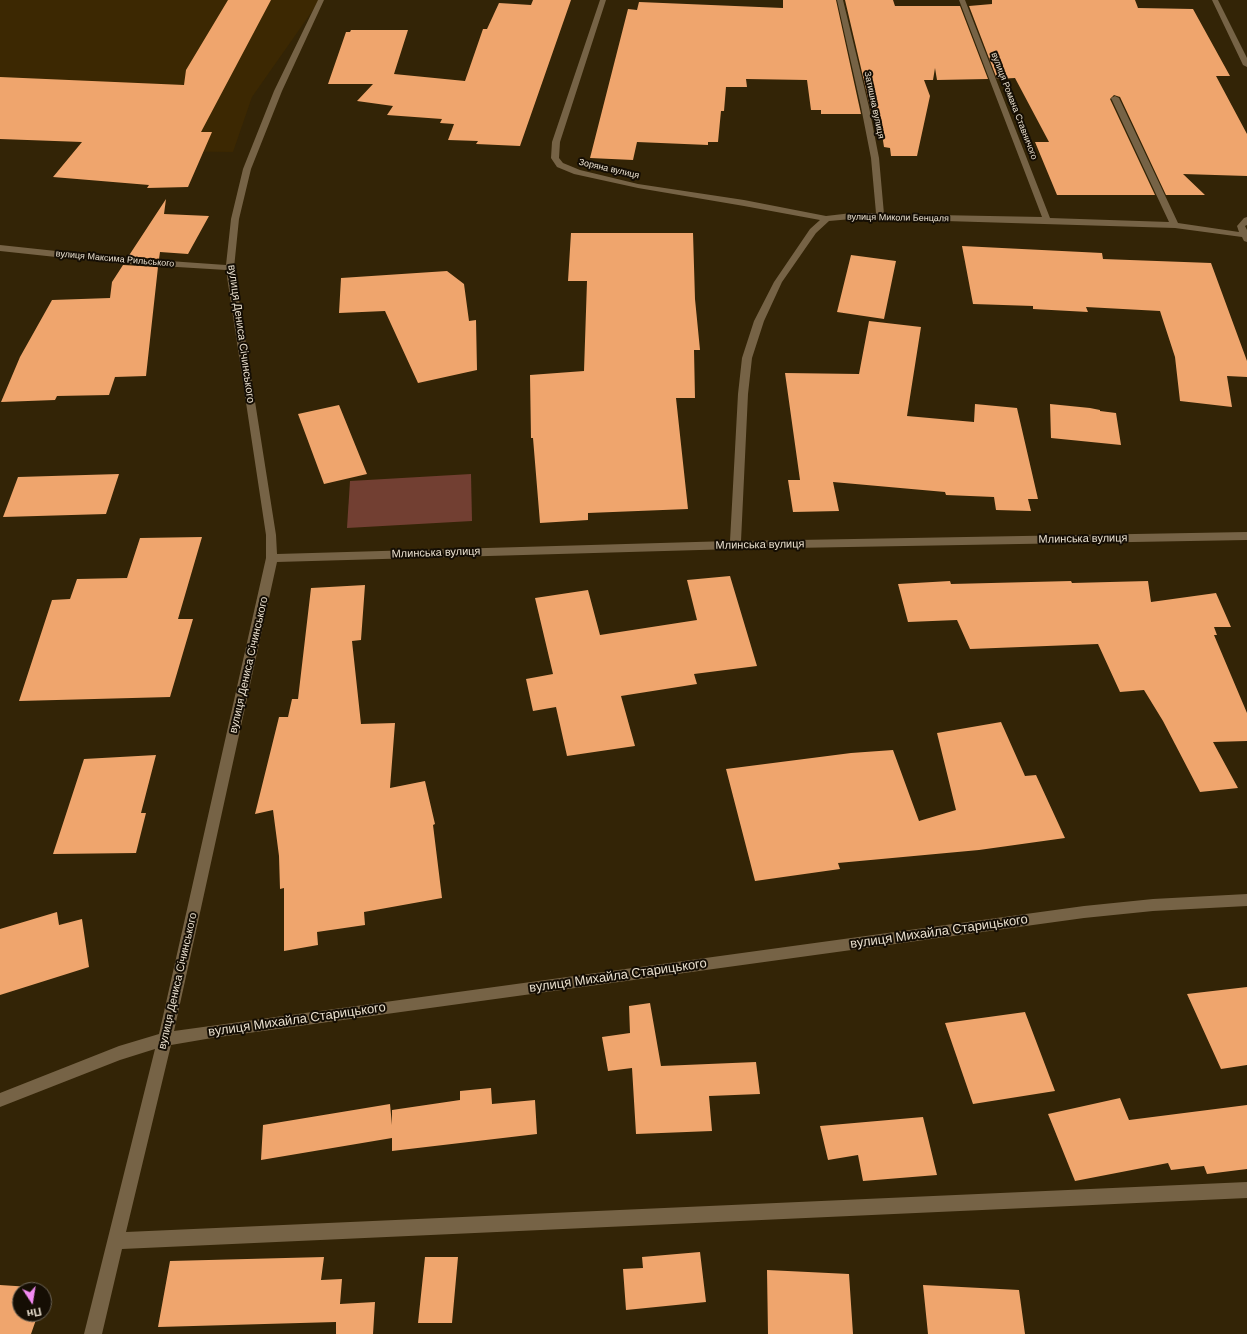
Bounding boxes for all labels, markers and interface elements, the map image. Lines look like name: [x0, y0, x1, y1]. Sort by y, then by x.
street label: вулиця Романа Ставничого: [989, 51, 1039, 161]
street label: Затишна вулиця: [862, 70, 886, 140]
street label: Зоряна вулиця: [578, 157, 640, 181]
street label: вулиця Миколи Бенцаля: [847, 212, 949, 224]
street label: вулиця Максима Рильського: [55, 248, 175, 270]
street label: вулиця Дениса Січинського: [225, 264, 257, 404]
street label: Млинська вулиця: [1038, 532, 1128, 546]
street label: Млинська вулиця: [715, 538, 805, 552]
street label: Млинська вулиця: [391, 545, 481, 561]
street label: вулиця Дениса Січинського: [227, 595, 271, 735]
street label: вулиця Дениса Січинського: [156, 911, 200, 1051]
street label: вулиця Михайла Старицького: [849, 912, 1029, 952]
street label: вулиця Михайла Старицького: [528, 956, 708, 996]
street label: вулиця Михайла Старицького: [207, 1000, 387, 1040]
north arrow: [12, 1282, 52, 1322]
text: Пн: [26, 1305, 43, 1320]

